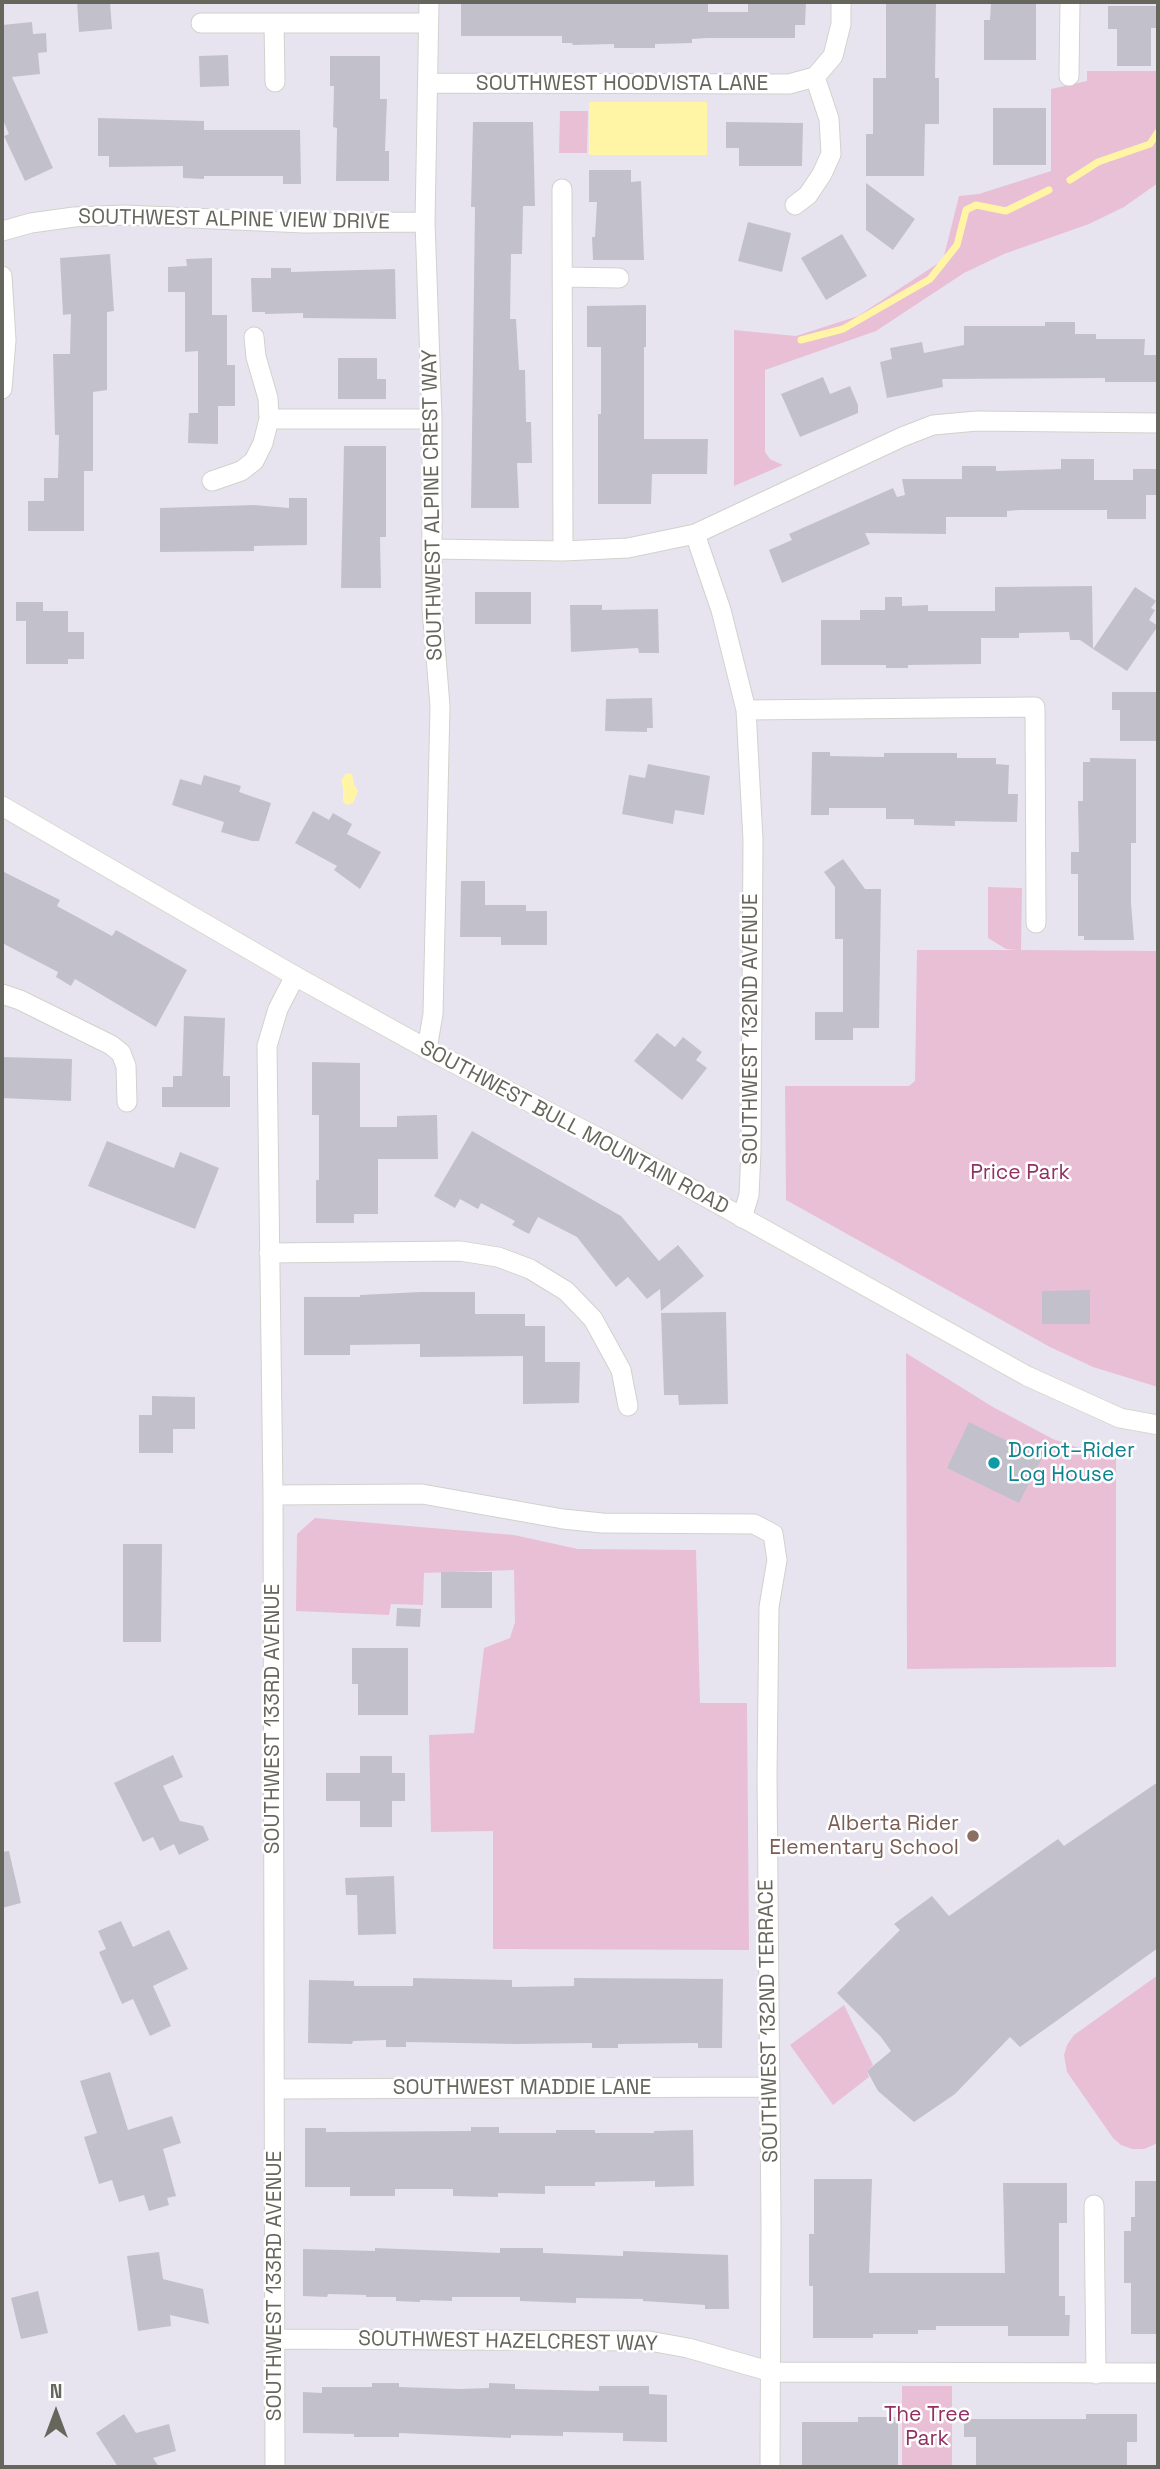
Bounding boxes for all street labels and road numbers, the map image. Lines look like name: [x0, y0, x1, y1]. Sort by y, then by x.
street label: SOUTHWEST HOODVISTA LANE: [476, 71, 768, 97]
street label: SOUTHWEST ALPINE VIEW DRIVE: [78, 205, 390, 235]
street label: SOUTHWEST ALPINE CREST WAY: [418, 349, 448, 661]
street label: SOUTHWEST 132ND AVENUE: [738, 893, 764, 1165]
street label: SOUTHWEST BULL MOUNTAIN ROAD: [415, 1036, 733, 1220]
street label: SOUTHWEST 133RD AVENUE: [260, 1584, 286, 1854]
street label: SOUTHWEST 132ND TERRACE: [754, 1879, 784, 2163]
street label: SOUTHWEST MADDIE LANE: [393, 2075, 651, 2101]
street label: SOUTHWEST 133RD AVENUE: [262, 2151, 288, 2421]
street label: SOUTHWEST HAZELCREST WAY: [358, 2327, 658, 2357]

